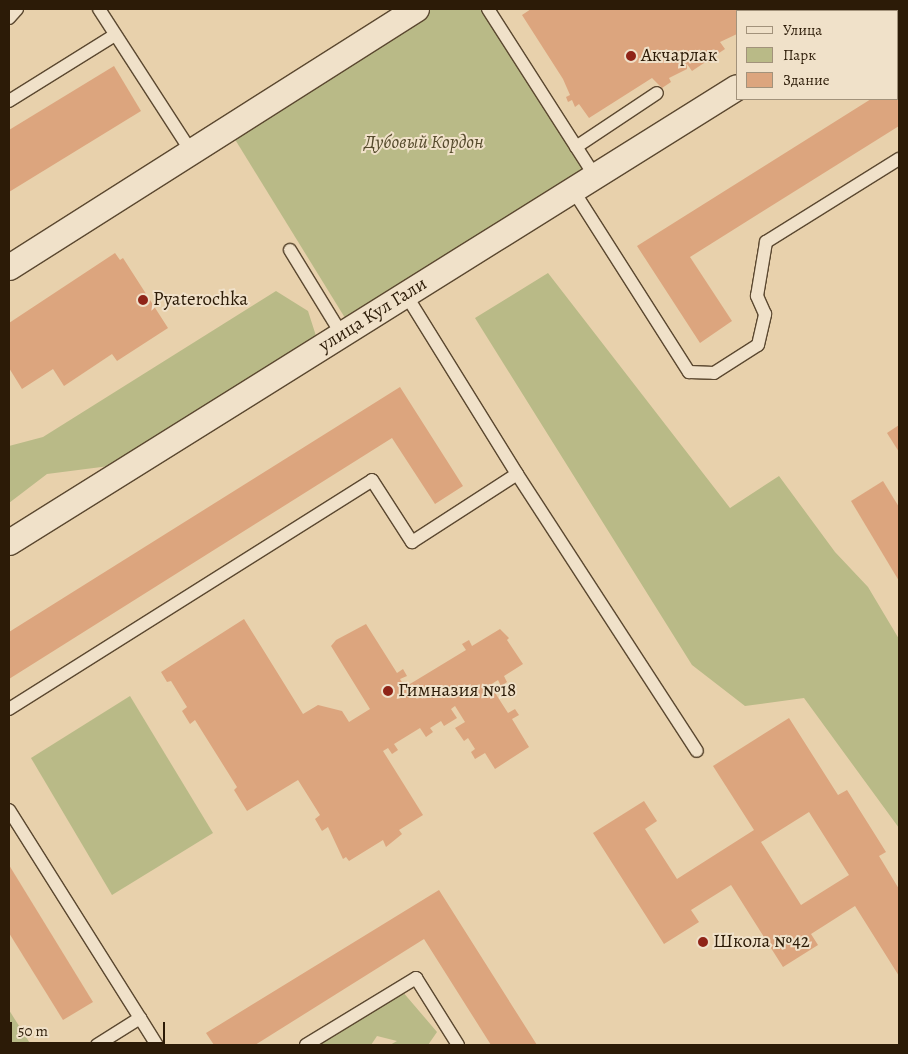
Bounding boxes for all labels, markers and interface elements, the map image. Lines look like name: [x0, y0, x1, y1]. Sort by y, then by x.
legend: [736, 10, 898, 100]
text: Улица: [783, 20, 822, 40]
place label: Акчарлак: [641, 45, 717, 67]
text: Парк: [783, 45, 816, 65]
marker: Акчарлак: [625, 50, 637, 62]
text: Здание: [783, 70, 830, 90]
park label: Дубовый Кордон: [364, 132, 484, 154]
street label: улица Кул Гали: [315, 273, 431, 357]
place label: Pyaterochka: [153, 289, 248, 311]
marker: Pyaterochka: [137, 294, 149, 306]
place label: Гимназия №18: [398, 680, 516, 702]
marker: Гимназия №18: [382, 685, 394, 697]
place label: Школа №42: [713, 931, 810, 953]
marker: Школа №42: [697, 936, 709, 948]
scale bar: [12, 1012, 168, 1044]
text: 50 m: [18, 1021, 48, 1041]

